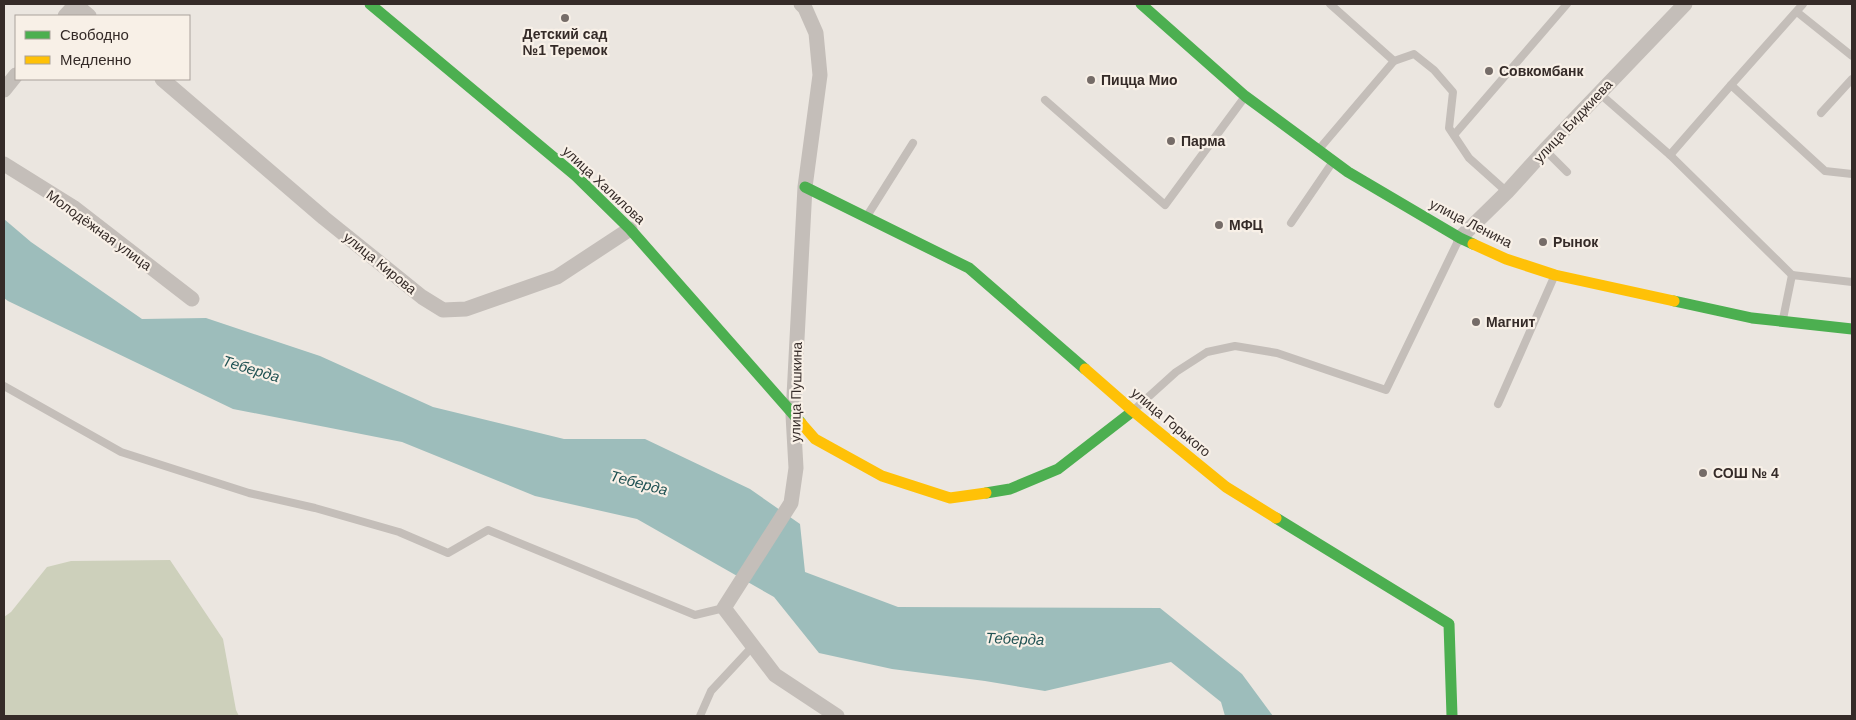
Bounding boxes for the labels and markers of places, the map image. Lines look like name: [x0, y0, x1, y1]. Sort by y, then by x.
marker: Детский сад №1 Теремок: [559, 12, 571, 24]
place label: Детский сад №1 Теремок: [523, 26, 608, 58]
place label: Совкомбанк: [1499, 63, 1585, 79]
marker: Совкомбанк: [1483, 65, 1495, 77]
place label: Пицца Мио: [1101, 72, 1178, 88]
marker: Пицца Мио: [1085, 74, 1097, 86]
place label: Парма: [1181, 133, 1225, 149]
marker: Парма: [1165, 135, 1177, 147]
place label: МФЦ: [1229, 217, 1264, 233]
marker: МФЦ: [1213, 219, 1225, 231]
place label: Рынок: [1553, 234, 1599, 250]
marker: Рынок: [1537, 236, 1549, 248]
place label: Магнит: [1486, 314, 1536, 330]
marker: Магнит: [1470, 316, 1482, 328]
place label: СОШ № 4: [1713, 465, 1779, 481]
marker: СОШ № 4: [1697, 467, 1709, 479]

